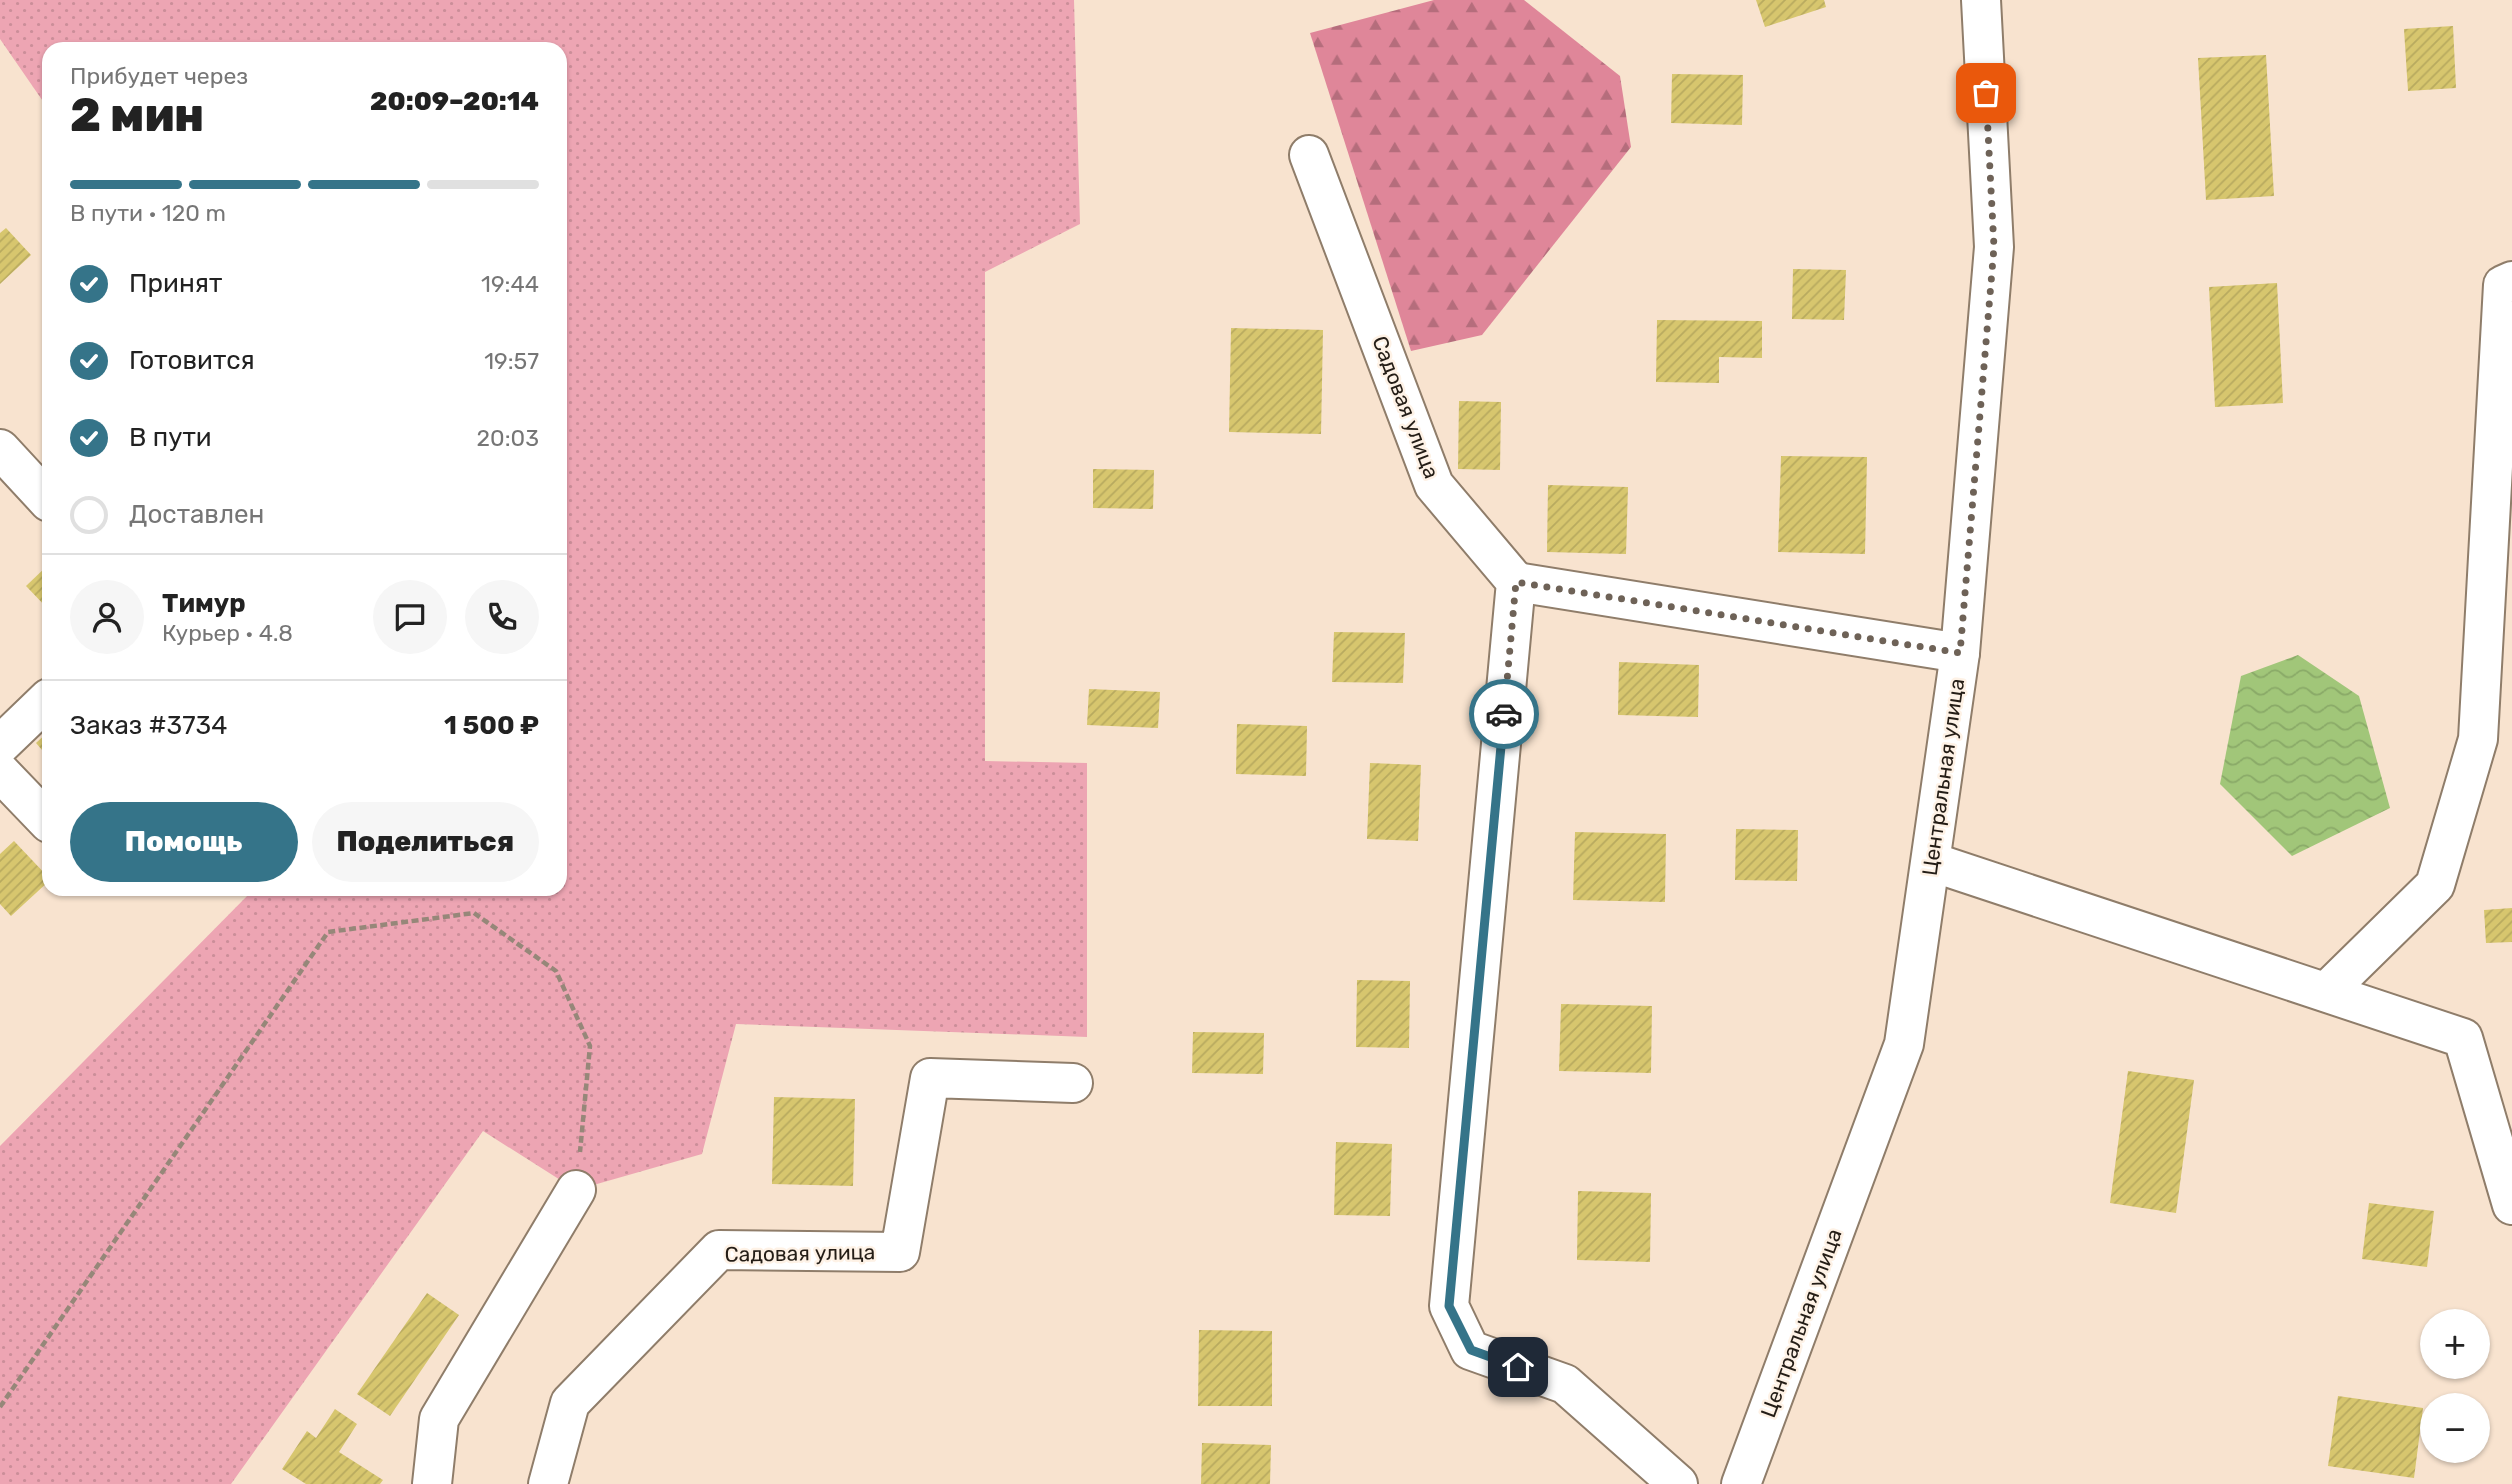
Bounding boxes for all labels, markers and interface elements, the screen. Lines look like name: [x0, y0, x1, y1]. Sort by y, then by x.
text: Прибудет через: [70, 62, 248, 90]
pin: [1956, 63, 2016, 123]
icon: bag: [1967, 74, 2005, 112]
text: 20:09–20:14: [370, 86, 539, 117]
text: 2 мин: [70, 88, 204, 143]
text: В пути · 120 m: [70, 199, 226, 227]
icon: check: [70, 265, 108, 303]
text: Принят: [129, 268, 222, 299]
text: 19:44: [481, 270, 539, 298]
street label: Садовая улица: [1367, 332, 1445, 482]
icon: check: [70, 342, 108, 380]
text: Готовится: [129, 345, 255, 376]
text: 19:57: [484, 347, 539, 375]
icon: check: [70, 419, 108, 457]
text: В пути: [129, 422, 212, 453]
text: 20:03: [477, 424, 539, 452]
text: Доставлен: [129, 499, 264, 530]
button: person: [70, 580, 144, 654]
button: chat: [373, 580, 447, 654]
button: phone: [465, 580, 539, 654]
text: Тимур: [162, 588, 246, 619]
text: Курьер · 4.8: [162, 619, 293, 647]
street label: Центральная улица: [1917, 677, 1969, 877]
courier: [1469, 679, 1539, 749]
icon: car: [1485, 695, 1523, 733]
text: Заказ #3734: [70, 710, 227, 741]
text: 1 500 ₽: [444, 710, 539, 741]
button: Помощь: [70, 802, 298, 882]
button: Поделиться: [312, 802, 539, 882]
street label: Центральная улица: [1755, 1225, 1847, 1421]
street label: Садовая улица: [724, 1239, 876, 1267]
map controls: [2420, 1309, 2490, 1463]
button: +: [2420, 1309, 2490, 1379]
pin: [1488, 1337, 1548, 1397]
icon: home: [1499, 1348, 1537, 1386]
button: −: [2420, 1393, 2490, 1463]

